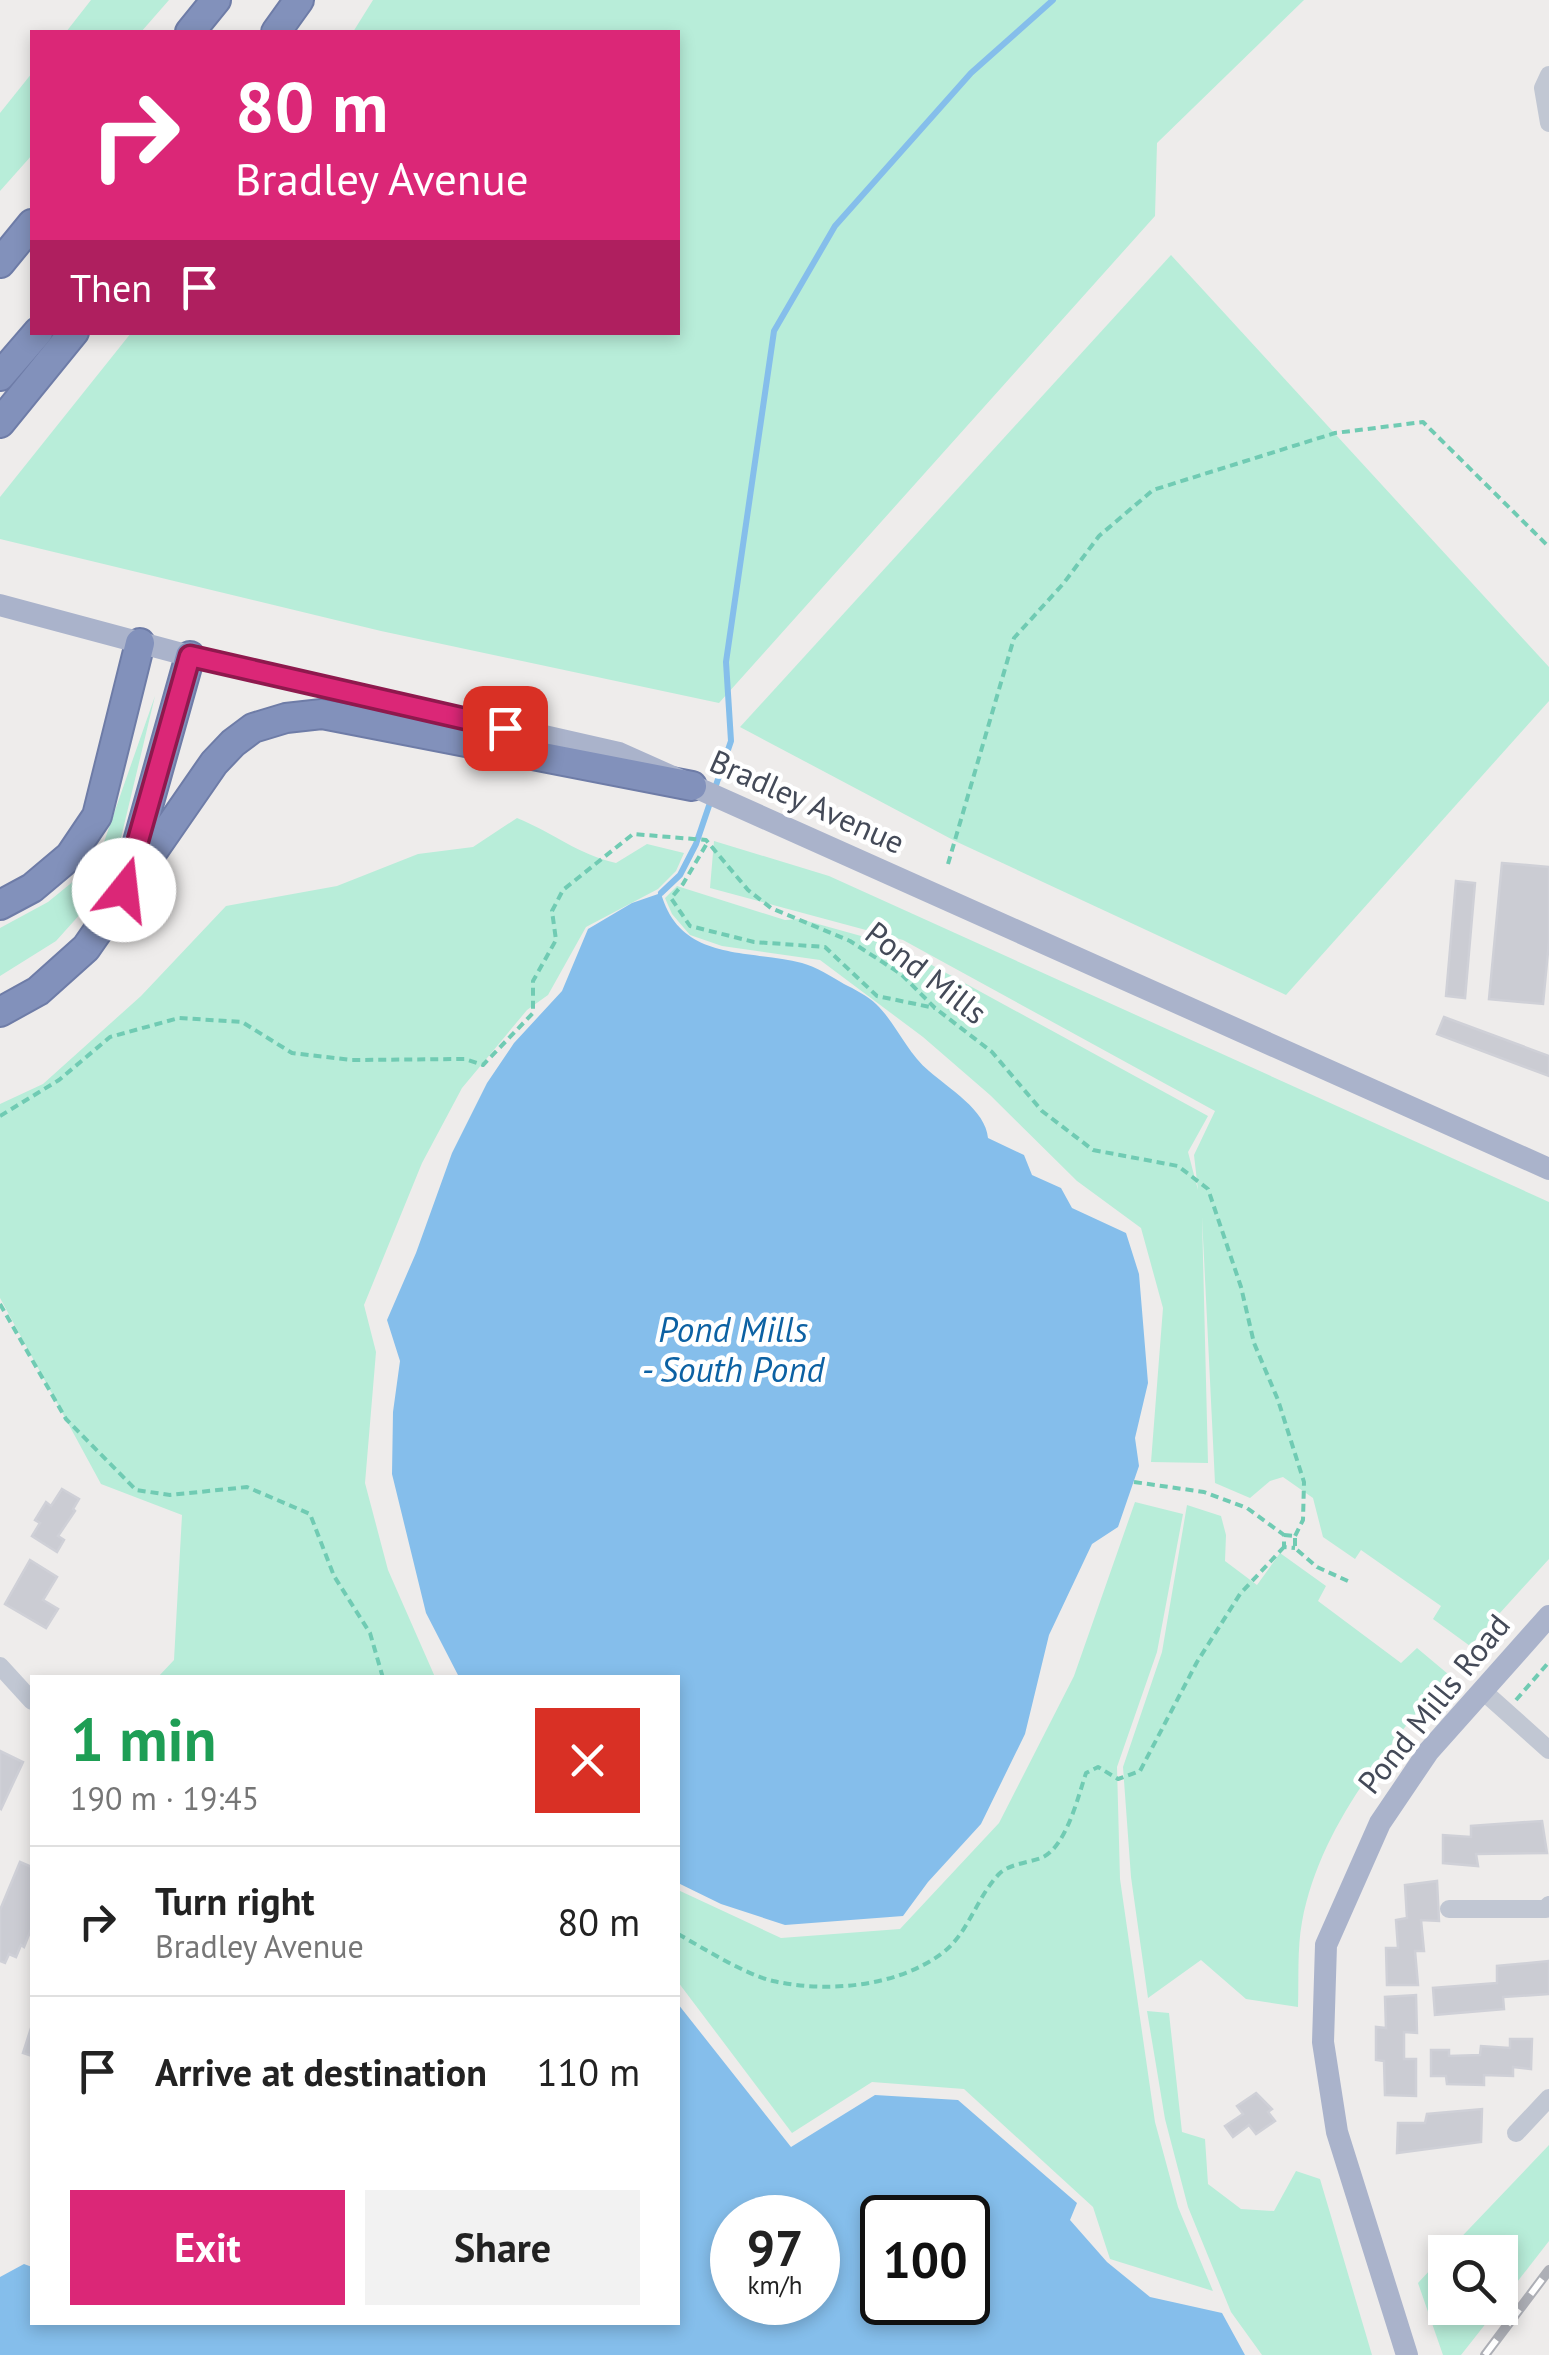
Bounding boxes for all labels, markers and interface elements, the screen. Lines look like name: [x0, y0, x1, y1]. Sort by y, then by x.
text: 80 m: [235, 61, 388, 151]
icon: right: [70, 70, 200, 200]
text: Bradley Avenue: [235, 149, 529, 207]
icon: arrive: [172, 260, 227, 315]
text: Then: [70, 263, 152, 312]
pin: [463, 686, 548, 771]
icon: arrive: [478, 701, 533, 756]
street label: Bradley Avenue: [703, 739, 911, 863]
position arrow: [72, 838, 176, 942]
street label: Pond Mills: [857, 912, 996, 1033]
water label: Pond Mills - South Pond: [642, 1306, 825, 1392]
street label: Pond Mills Road: [1348, 1605, 1519, 1802]
text: 1 min: [70, 1700, 216, 1778]
button: close: [535, 1708, 640, 1813]
text: 190 m · 19:45: [70, 1777, 259, 1819]
text: Turn right: [155, 1876, 315, 1925]
icon: right: [70, 1894, 125, 1949]
text: 80 m: [558, 1897, 640, 1946]
text: Bradley Avenue: [155, 1925, 364, 1967]
icon: arrive: [70, 2044, 125, 2099]
text: Arrive at destination: [155, 2047, 487, 2096]
text: 110 m: [537, 2047, 640, 2096]
button: Exit: [70, 2190, 345, 2305]
button: Share: [365, 2190, 640, 2305]
speed limit sign: 100: [860, 2195, 990, 2325]
text: 97: [747, 2215, 803, 2280]
map controls: [1428, 2235, 1518, 2325]
button: search: [1428, 2235, 1518, 2325]
text: km/h: [748, 2269, 802, 2301]

